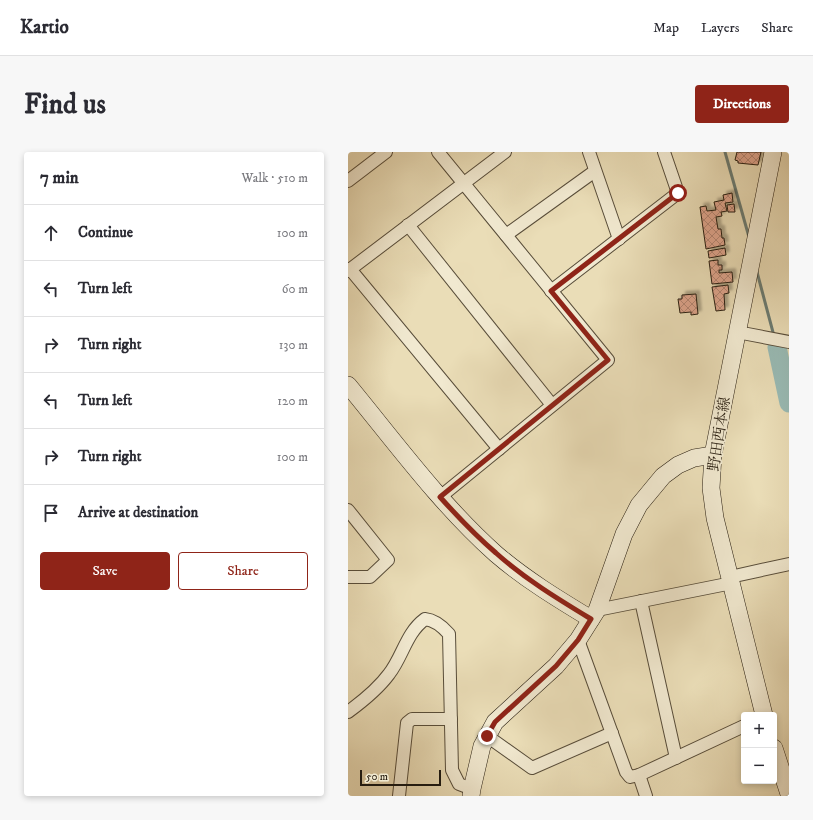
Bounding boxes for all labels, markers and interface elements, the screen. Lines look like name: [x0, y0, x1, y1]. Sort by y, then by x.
text: Kartio: [20, 16, 69, 39]
text: Map: [653, 19, 679, 37]
text: Layers: [701, 19, 739, 37]
text: Share: [761, 19, 793, 37]
button: Directions: [695, 85, 789, 123]
text: Find us: [24, 87, 106, 122]
text: 7 min: [40, 167, 79, 189]
text: Walk · 510 m: [242, 170, 308, 186]
route start: [669, 184, 687, 202]
icon: ahead: [40, 222, 62, 244]
text: Continue: [78, 223, 133, 242]
text: 100 m: [277, 225, 308, 241]
icon: left: [40, 278, 62, 300]
text: Turn left: [78, 279, 132, 298]
text: 60 m: [282, 281, 308, 297]
icon: right: [40, 334, 62, 356]
text: Turn right: [78, 335, 141, 354]
text: 130 m: [279, 337, 308, 353]
icon: left: [40, 390, 62, 412]
text: Turn left: [78, 391, 132, 410]
text: 120 m: [277, 393, 308, 409]
street label: 野田西本線: [704, 396, 735, 473]
icon: right: [40, 446, 62, 468]
text: Turn right: [78, 447, 141, 466]
text: 100 m: [277, 449, 308, 465]
icon: arrive: [40, 502, 62, 524]
text: Arrive at destination: [78, 503, 198, 522]
button: Save: [40, 552, 170, 590]
button: Share: [178, 552, 308, 590]
map controls: [741, 712, 777, 784]
button: +: [741, 712, 777, 748]
route end: [478, 727, 496, 745]
button: −: [741, 748, 777, 784]
scale bar: [360, 768, 441, 787]
text: 50 m: [366, 770, 388, 784]

